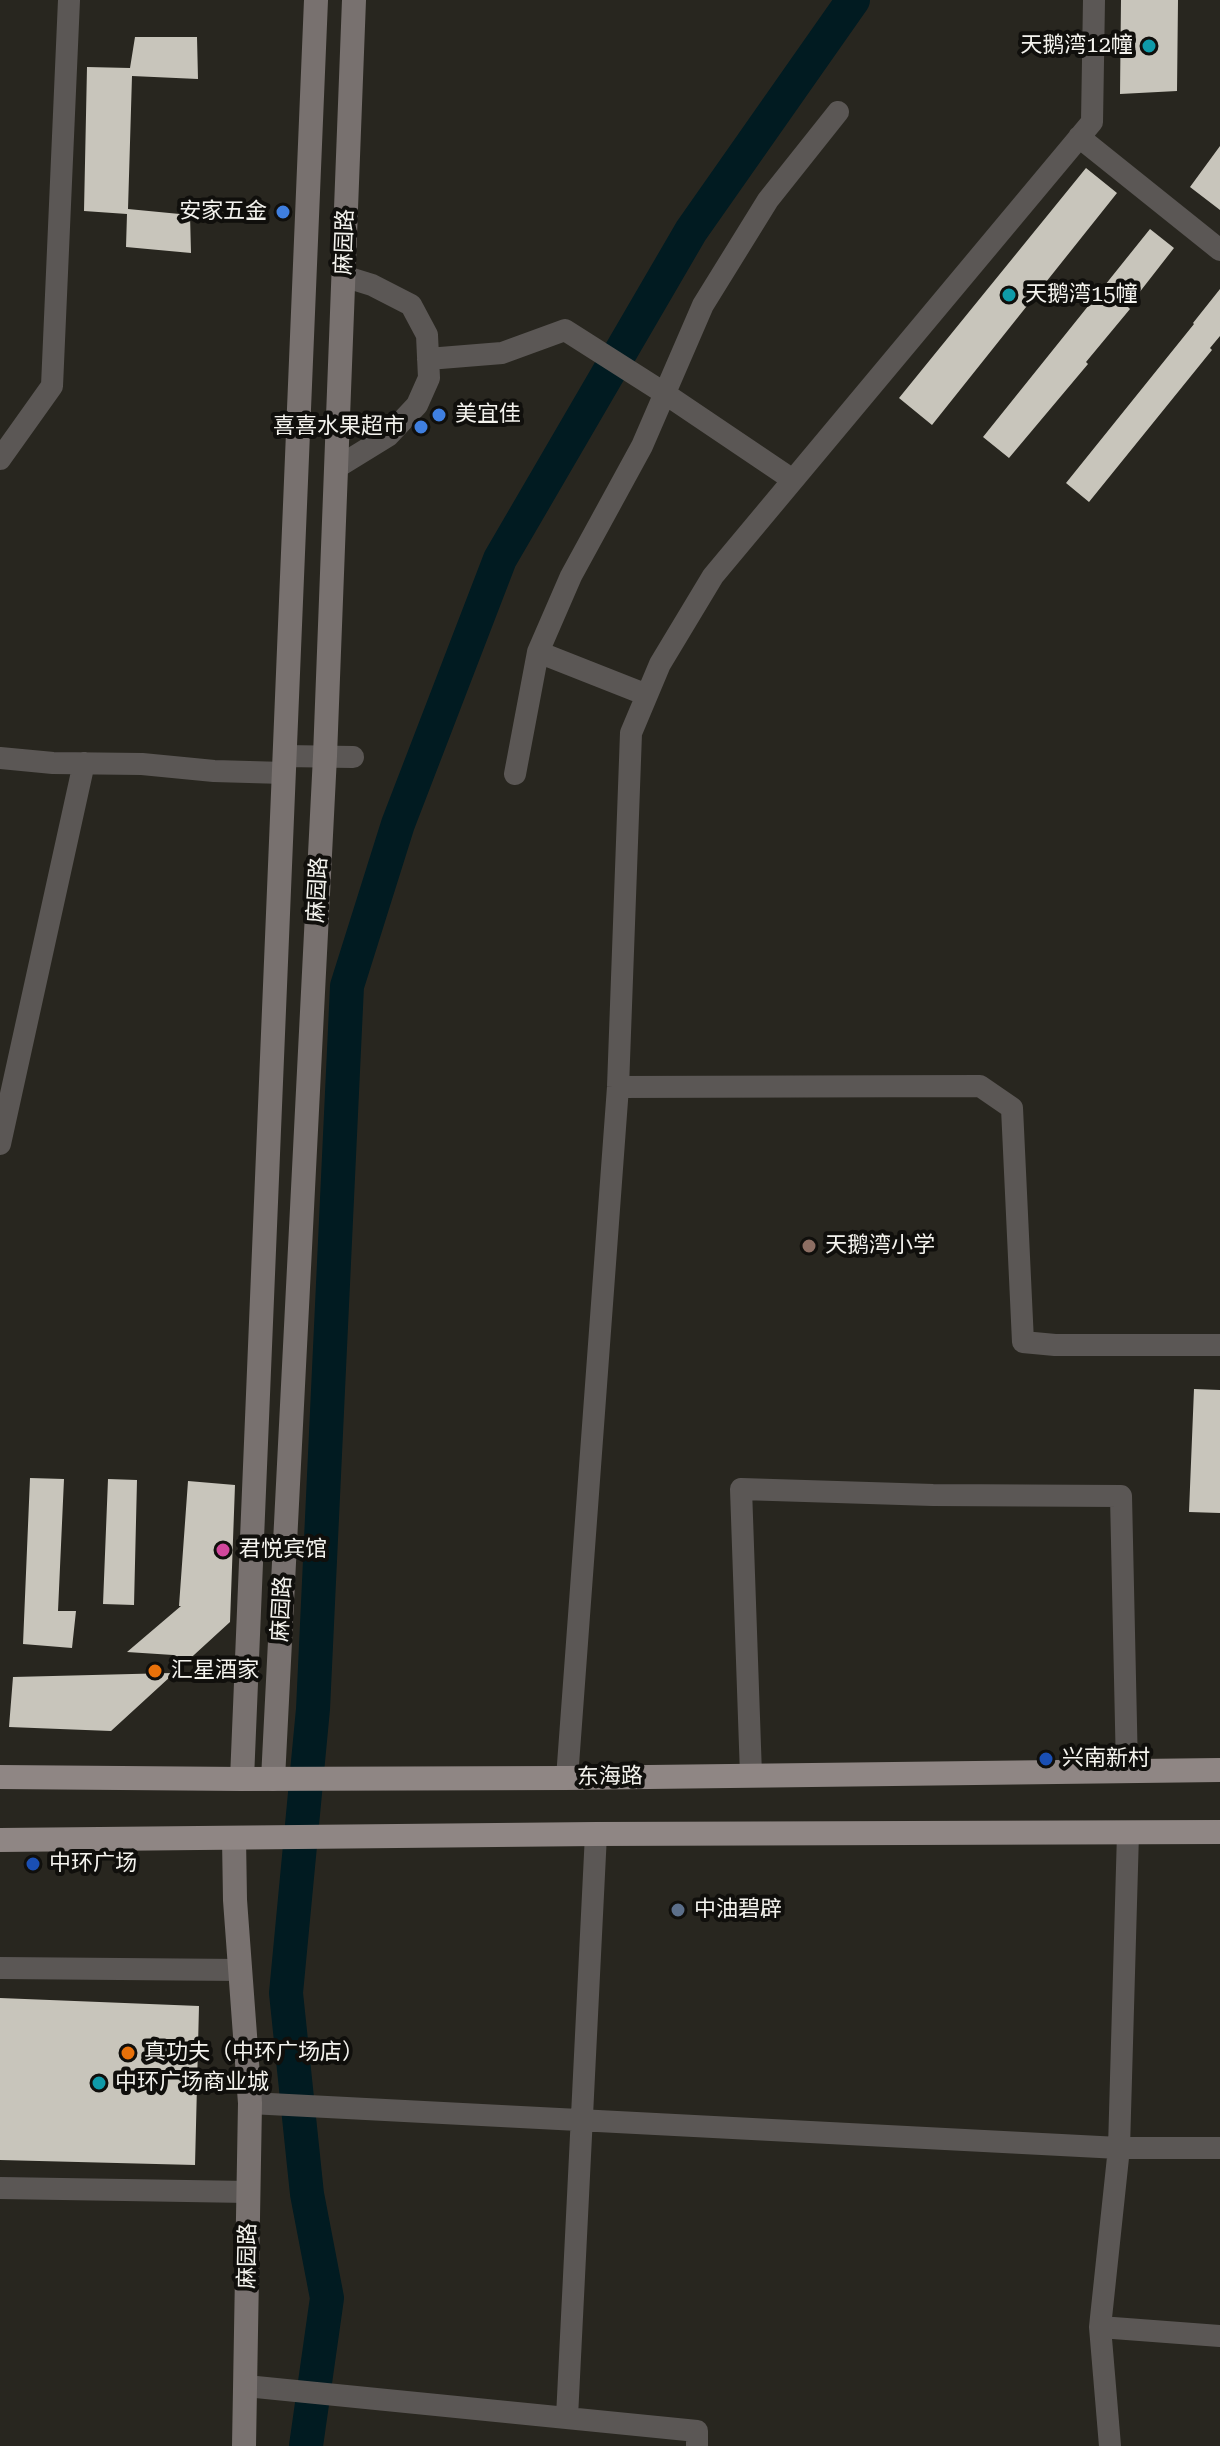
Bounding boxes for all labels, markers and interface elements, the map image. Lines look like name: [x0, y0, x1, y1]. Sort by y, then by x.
place label: 天鹅湾12幢: [1020, 33, 1133, 59]
marker: 天鹅湾12幢: [1140, 37, 1158, 55]
place label: 安家五金: [179, 199, 267, 225]
marker: 安家五金: [274, 203, 292, 221]
street label: 麻园路: [331, 209, 359, 275]
place label: 天鹅湾15幢: [1025, 282, 1138, 308]
marker: 天鹅湾15幢: [1000, 286, 1018, 304]
place label: 美宜佳: [455, 402, 521, 428]
marker: 美宜佳: [430, 406, 448, 424]
place label: 喜喜水果超市: [273, 414, 405, 440]
marker: 喜喜水果超市: [412, 418, 430, 436]
street label: 麻园路: [303, 856, 333, 924]
place label: 天鹅湾小学: [825, 1233, 935, 1259]
marker: 天鹅湾小学: [800, 1237, 818, 1255]
place label: 君悦宾馆: [239, 1537, 327, 1563]
marker: 君悦宾馆: [214, 1541, 232, 1559]
street label: 麻园路: [267, 1575, 297, 1643]
place label: 汇星酒家: [171, 1658, 259, 1684]
marker: 汇星酒家: [146, 1662, 164, 1680]
place label: 兴南新村: [1062, 1746, 1150, 1772]
marker: 兴南新村: [1037, 1750, 1055, 1768]
street label: 东海路: [577, 1763, 643, 1791]
place label: 中环广场: [49, 1851, 137, 1877]
marker: 中环广场: [24, 1855, 42, 1873]
place label: 中油碧辟: [694, 1897, 782, 1923]
marker: 中油碧辟: [669, 1901, 687, 1919]
place label: 真功夫（中环广场店）: [144, 2040, 364, 2066]
marker: 真功夫（中环广场店）: [119, 2044, 137, 2062]
place label: 中环广场商业城: [115, 2070, 269, 2096]
marker: 中环广场商业城: [90, 2074, 108, 2092]
street label: 麻园路: [234, 2223, 262, 2289]

